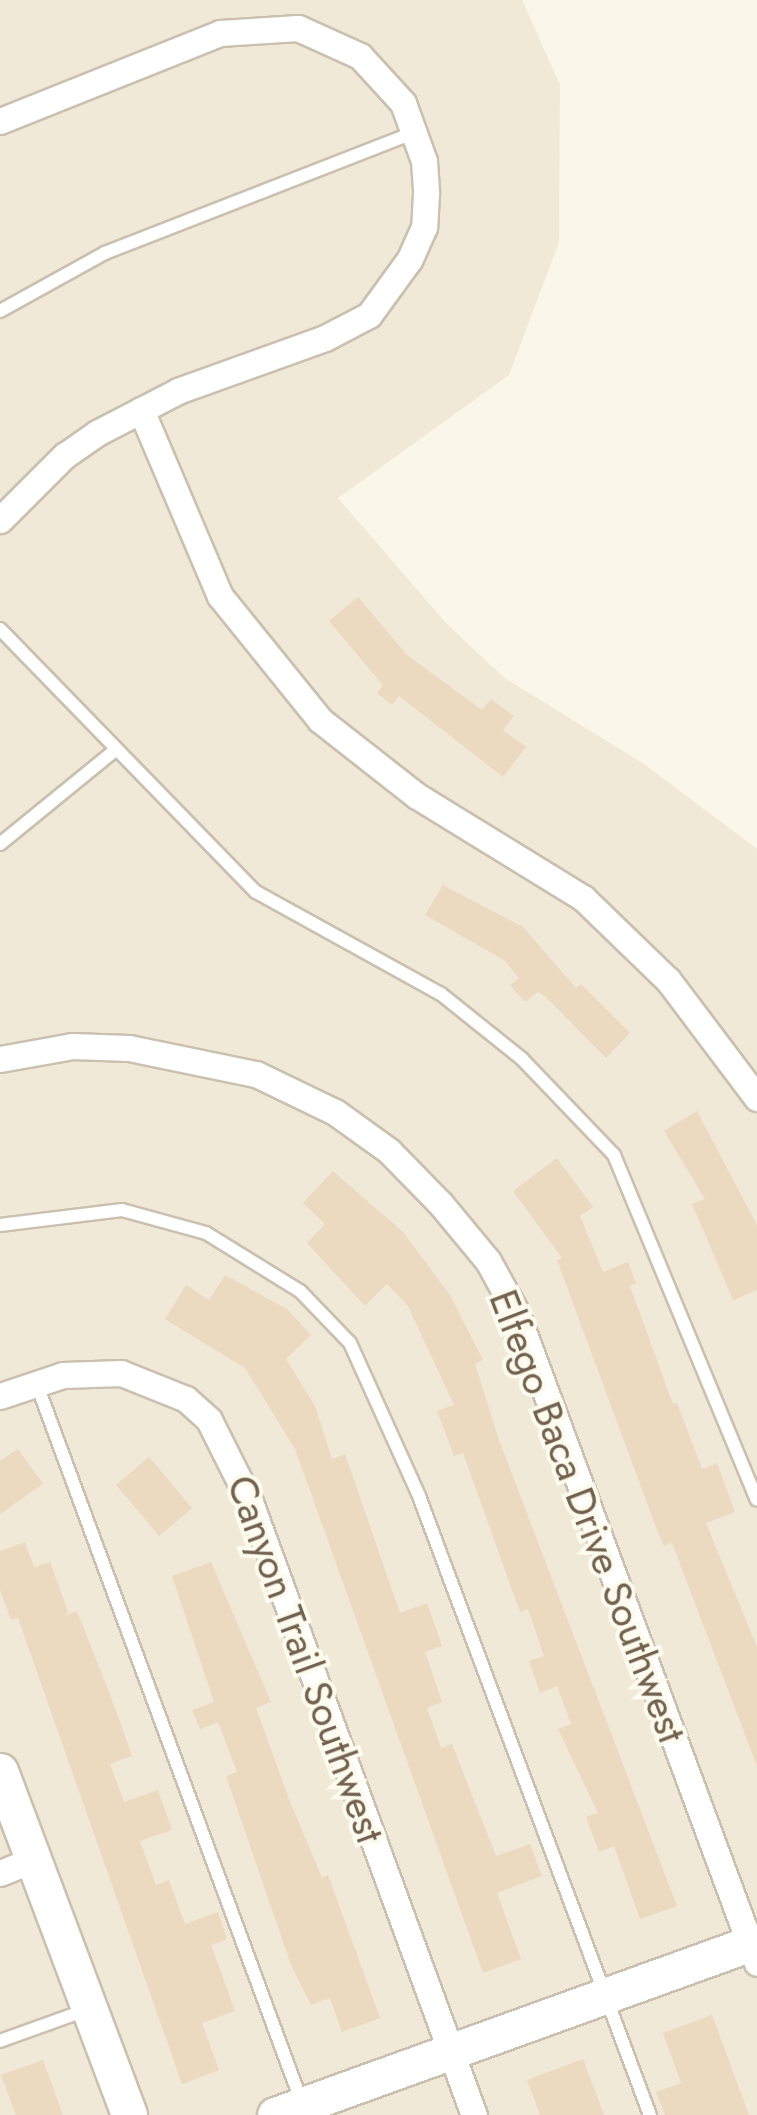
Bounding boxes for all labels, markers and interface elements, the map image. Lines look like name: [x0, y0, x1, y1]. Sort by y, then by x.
street label: Elfego Baca Drive Southwest: [479, 1283, 697, 1749]
street label: Canyon Trail Southwest: [217, 1469, 395, 1849]

